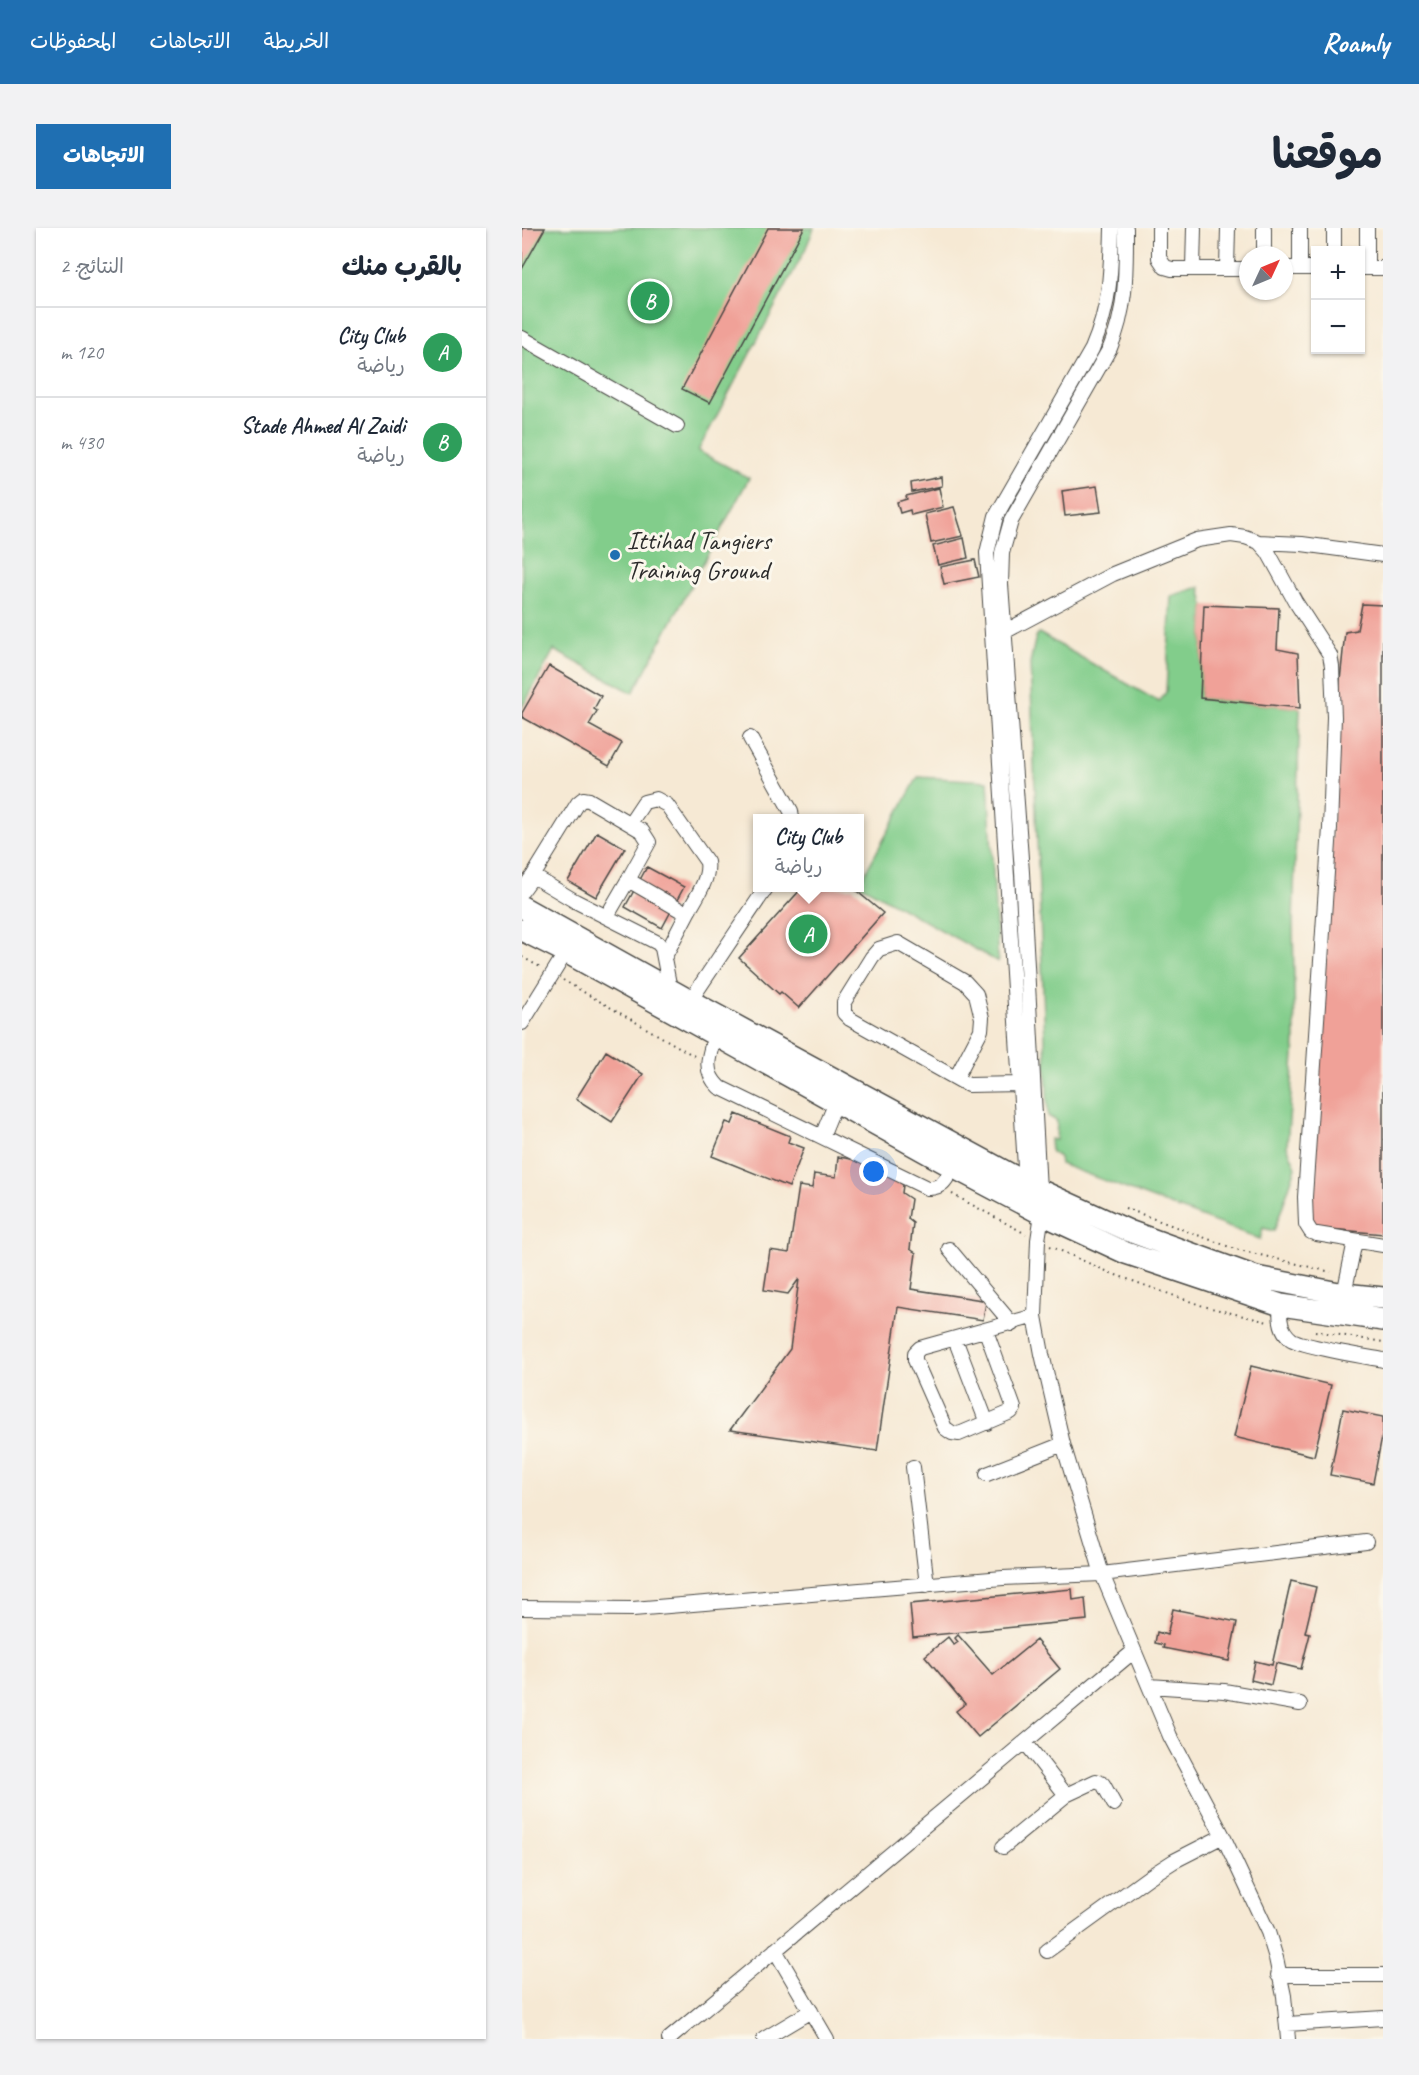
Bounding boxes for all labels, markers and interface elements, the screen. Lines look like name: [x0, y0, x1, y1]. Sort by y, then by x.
text: Roamly: [1322, 25, 1389, 60]
text: المحفوظات: [30, 28, 116, 54]
text: الاتجاهات: [149, 28, 231, 54]
text: الخريطة: [264, 28, 329, 54]
button: الاتجاهات: [36, 124, 171, 189]
text: موقعنا: [1272, 128, 1383, 181]
north arrow: [1239, 246, 1293, 300]
map controls: [1311, 246, 1365, 354]
button: +: [1311, 246, 1365, 300]
text: بالقرب منك: [342, 250, 462, 283]
text: النتائج: 2: [60, 254, 124, 279]
pin: B: [630, 278, 670, 324]
button: −: [1311, 300, 1365, 354]
text: City Club: [337, 322, 405, 350]
text: 120 m: [60, 340, 103, 365]
text: A: [437, 340, 448, 365]
text: رياضة: [357, 353, 405, 378]
text: Stade Ahmed Al Zaidi: [241, 412, 405, 440]
text: 430 m: [60, 430, 103, 455]
text: B: [437, 430, 448, 455]
text: رياضة: [357, 443, 405, 468]
place label: Ittihad Tangiers Training Ground: [627, 524, 773, 587]
marker: Ittihad Tangiers Training Ground: [608, 548, 622, 562]
popup: [753, 814, 864, 892]
text: City Club: [775, 823, 842, 851]
text: رياضة: [775, 854, 823, 879]
pin: A: [788, 912, 828, 956]
your location: [859, 1157, 888, 1186]

